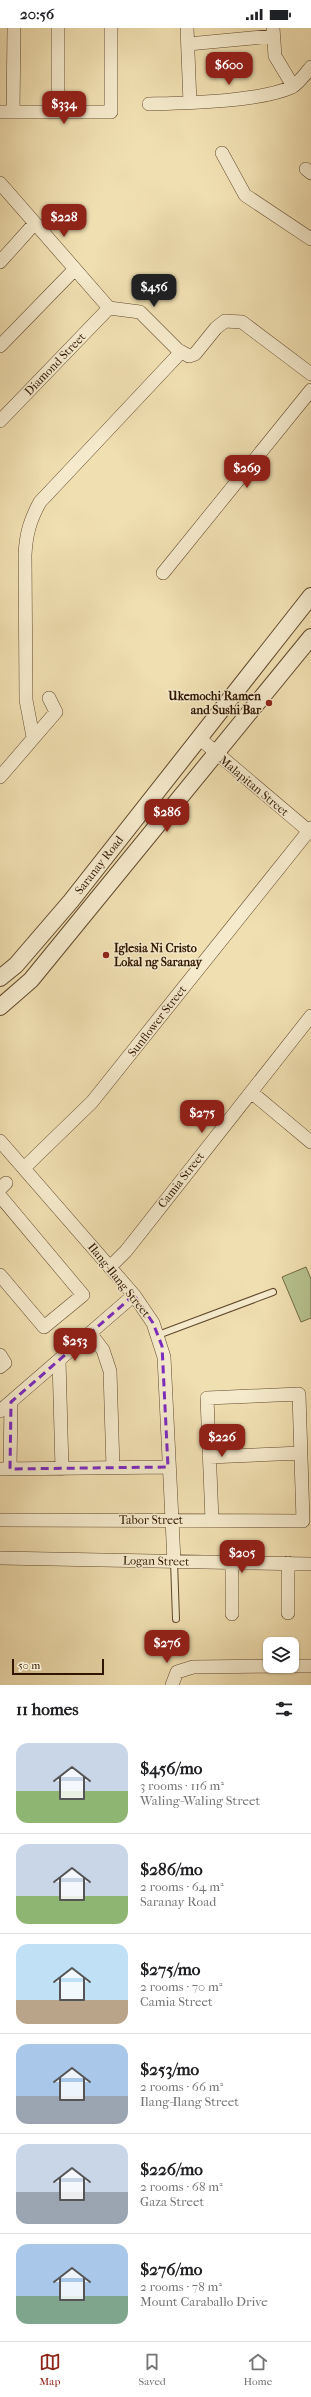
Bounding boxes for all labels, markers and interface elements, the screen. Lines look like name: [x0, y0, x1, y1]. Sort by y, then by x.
text: 20:56: [20, 5, 54, 23]
pin: $600: [205, 52, 253, 86]
text: $600: [215, 57, 243, 72]
pin: $334: [40, 91, 88, 125]
text: $334: [51, 96, 77, 111]
pin: $228: [40, 204, 88, 238]
text: $228: [50, 209, 78, 224]
pin: $456: [130, 274, 178, 308]
text: $456: [140, 279, 168, 294]
street label: Diamond Street: [22, 329, 89, 398]
pin: $269: [223, 455, 271, 489]
text: $269: [233, 460, 261, 475]
place label: Ukemochi Ramen and Sushi Bar: [167, 689, 262, 717]
marker: Ukemochi Ramen and Sushi Bar: [264, 698, 274, 708]
street label: Malapitan Street: [216, 753, 292, 820]
pin: $286: [143, 799, 191, 833]
text: $286: [153, 804, 181, 819]
street label: Saranay Road: [72, 833, 126, 897]
place label: Iglesia Ni Cristo Lokal ng Saranay: [114, 941, 203, 970]
marker: Iglesia Ni Cristo Lokal ng Saranay: [101, 950, 111, 960]
street label: Sunflower Street: [125, 982, 190, 1059]
pin: $275: [178, 1100, 226, 1134]
text: $275: [189, 1105, 215, 1120]
street label: Camia Street: [155, 1149, 208, 1211]
street label: Ilang-Ilang Street: [85, 1240, 154, 1320]
pin: $253: [51, 1328, 99, 1362]
text: $253: [63, 1333, 87, 1348]
pin: $226: [198, 1424, 246, 1458]
text: $226: [208, 1429, 236, 1444]
street label: Tabor Street: [119, 1513, 184, 1527]
pin: $205: [218, 1540, 266, 1574]
text: $205: [229, 1545, 255, 1560]
street label: Logan Street: [123, 1553, 190, 1569]
pin: $276: [143, 1630, 191, 1664]
text: $276: [153, 1635, 181, 1650]
map controls: [263, 1637, 299, 1673]
button: layers: [263, 1637, 299, 1673]
scale bar: [12, 1657, 104, 1676]
text: 50 m: [18, 1659, 40, 1672]
icon: filters: [273, 1698, 295, 1720]
text: 11 homes: [16, 1699, 79, 1719]
text: $456/mo: [140, 1758, 202, 1778]
icon: home: [48, 1759, 96, 1807]
text: 3 rooms · 116 m²: [140, 1778, 224, 1793]
text: Waling-Waling Street: [140, 1793, 260, 1808]
text: $286/mo: [140, 1859, 203, 1879]
icon: home: [48, 1860, 96, 1908]
text: 2 rooms · 64 m²: [140, 1879, 224, 1894]
text: Saranay Road: [140, 1894, 216, 1909]
text: $275/mo: [140, 1959, 200, 1979]
icon: home: [48, 1960, 96, 2008]
text: 2 rooms · 70 m²: [140, 1979, 223, 1994]
text: Camia Street: [140, 1994, 213, 2009]
text: $253/mo: [140, 2059, 199, 2079]
icon: home: [48, 2060, 96, 2108]
text: 2 rooms · 66 m²: [140, 2079, 223, 2094]
text: Ilang-Ilang Street: [140, 2094, 239, 2109]
text: $226/mo: [140, 2159, 203, 2179]
icon: home: [48, 2160, 96, 2208]
text: 2 rooms · 68 m²: [140, 2179, 223, 2194]
text: Gaza Street: [140, 2194, 204, 2209]
text: $276/mo: [140, 2259, 202, 2279]
icon: home: [48, 2260, 96, 2308]
text: 2 rooms · 78 m²: [140, 2279, 222, 2294]
text: Mount Caraballo Drive: [140, 2294, 268, 2309]
tab: Map: [39, 2351, 61, 2388]
tab: Saved: [139, 2351, 166, 2388]
tab: Home: [244, 2351, 272, 2388]

